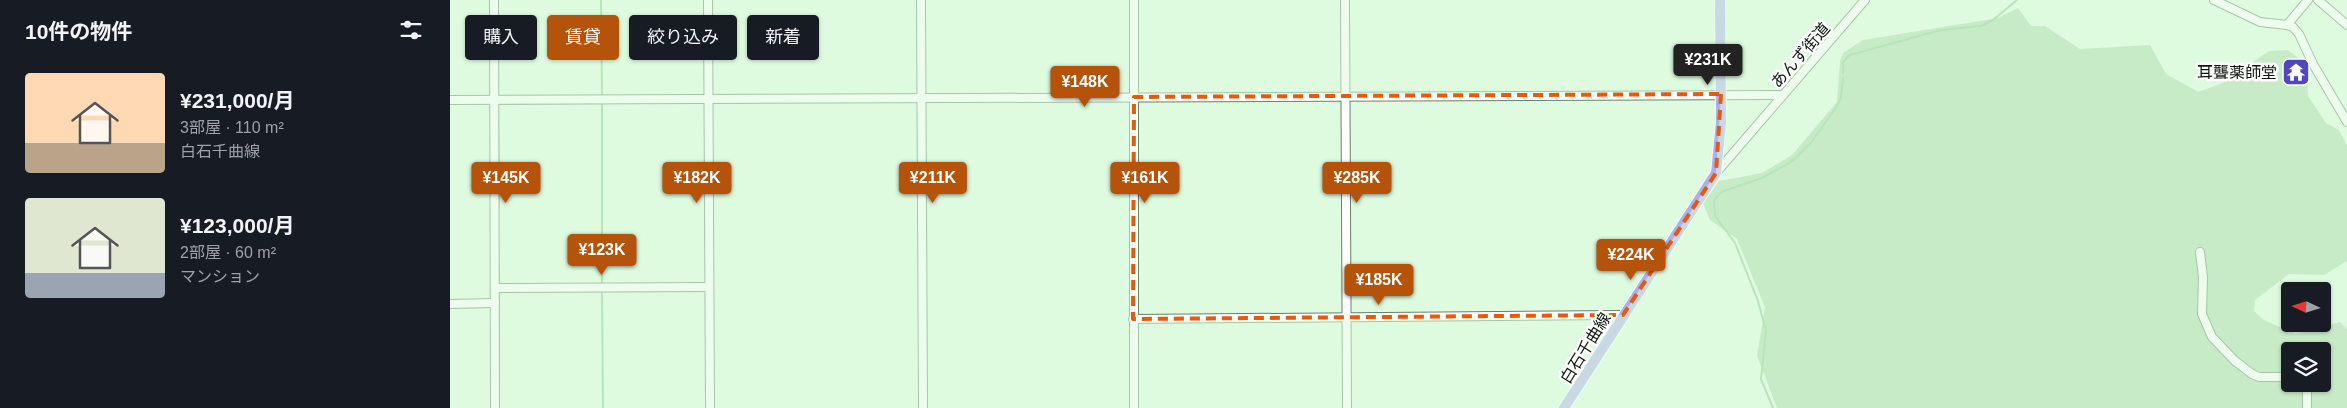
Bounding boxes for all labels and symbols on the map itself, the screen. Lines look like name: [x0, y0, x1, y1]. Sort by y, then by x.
street label: あんず街道: [1768, 20, 1833, 91]
pin: ¥231K: [1673, 44, 1743, 86]
temple icon: 耳聾薬師堂: [2281, 57, 2311, 87]
place label: 耳聾薬師堂: [2197, 64, 2277, 81]
pin: ¥148K: [1050, 66, 1120, 108]
pin: ¥145K: [471, 162, 541, 204]
pin: ¥182K: [662, 162, 732, 204]
pin: ¥211K: [898, 162, 968, 204]
pin: ¥161K: [1110, 162, 1180, 204]
pin: ¥285K: [1322, 162, 1392, 204]
pin: ¥123K: [567, 234, 637, 276]
pin: ¥224K: [1596, 238, 1666, 281]
pin: ¥185K: [1344, 264, 1414, 306]
north arrow: [2281, 282, 2331, 332]
street label: 白石千曲線: [1557, 310, 1614, 387]

